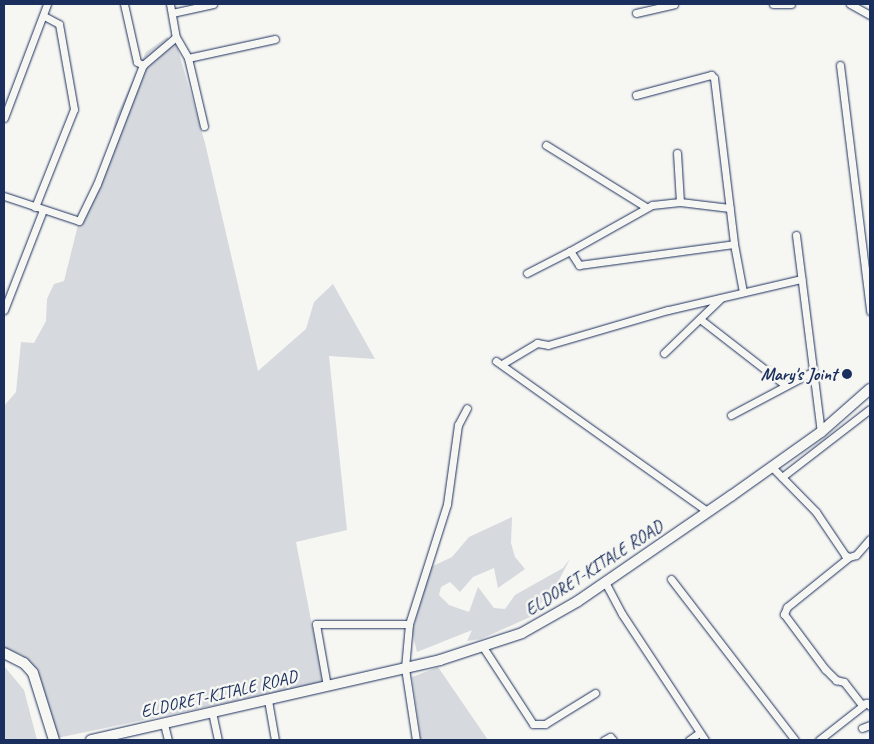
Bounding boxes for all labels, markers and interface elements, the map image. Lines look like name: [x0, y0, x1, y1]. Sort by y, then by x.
place label: Mary's Joint: [761, 363, 837, 385]
marker: Mary's Joint: [841, 368, 853, 380]
street label: ELDORET-KITALE ROAD: [521, 515, 667, 621]
street label: ELDORET-KITALE ROAD: [139, 665, 299, 723]

